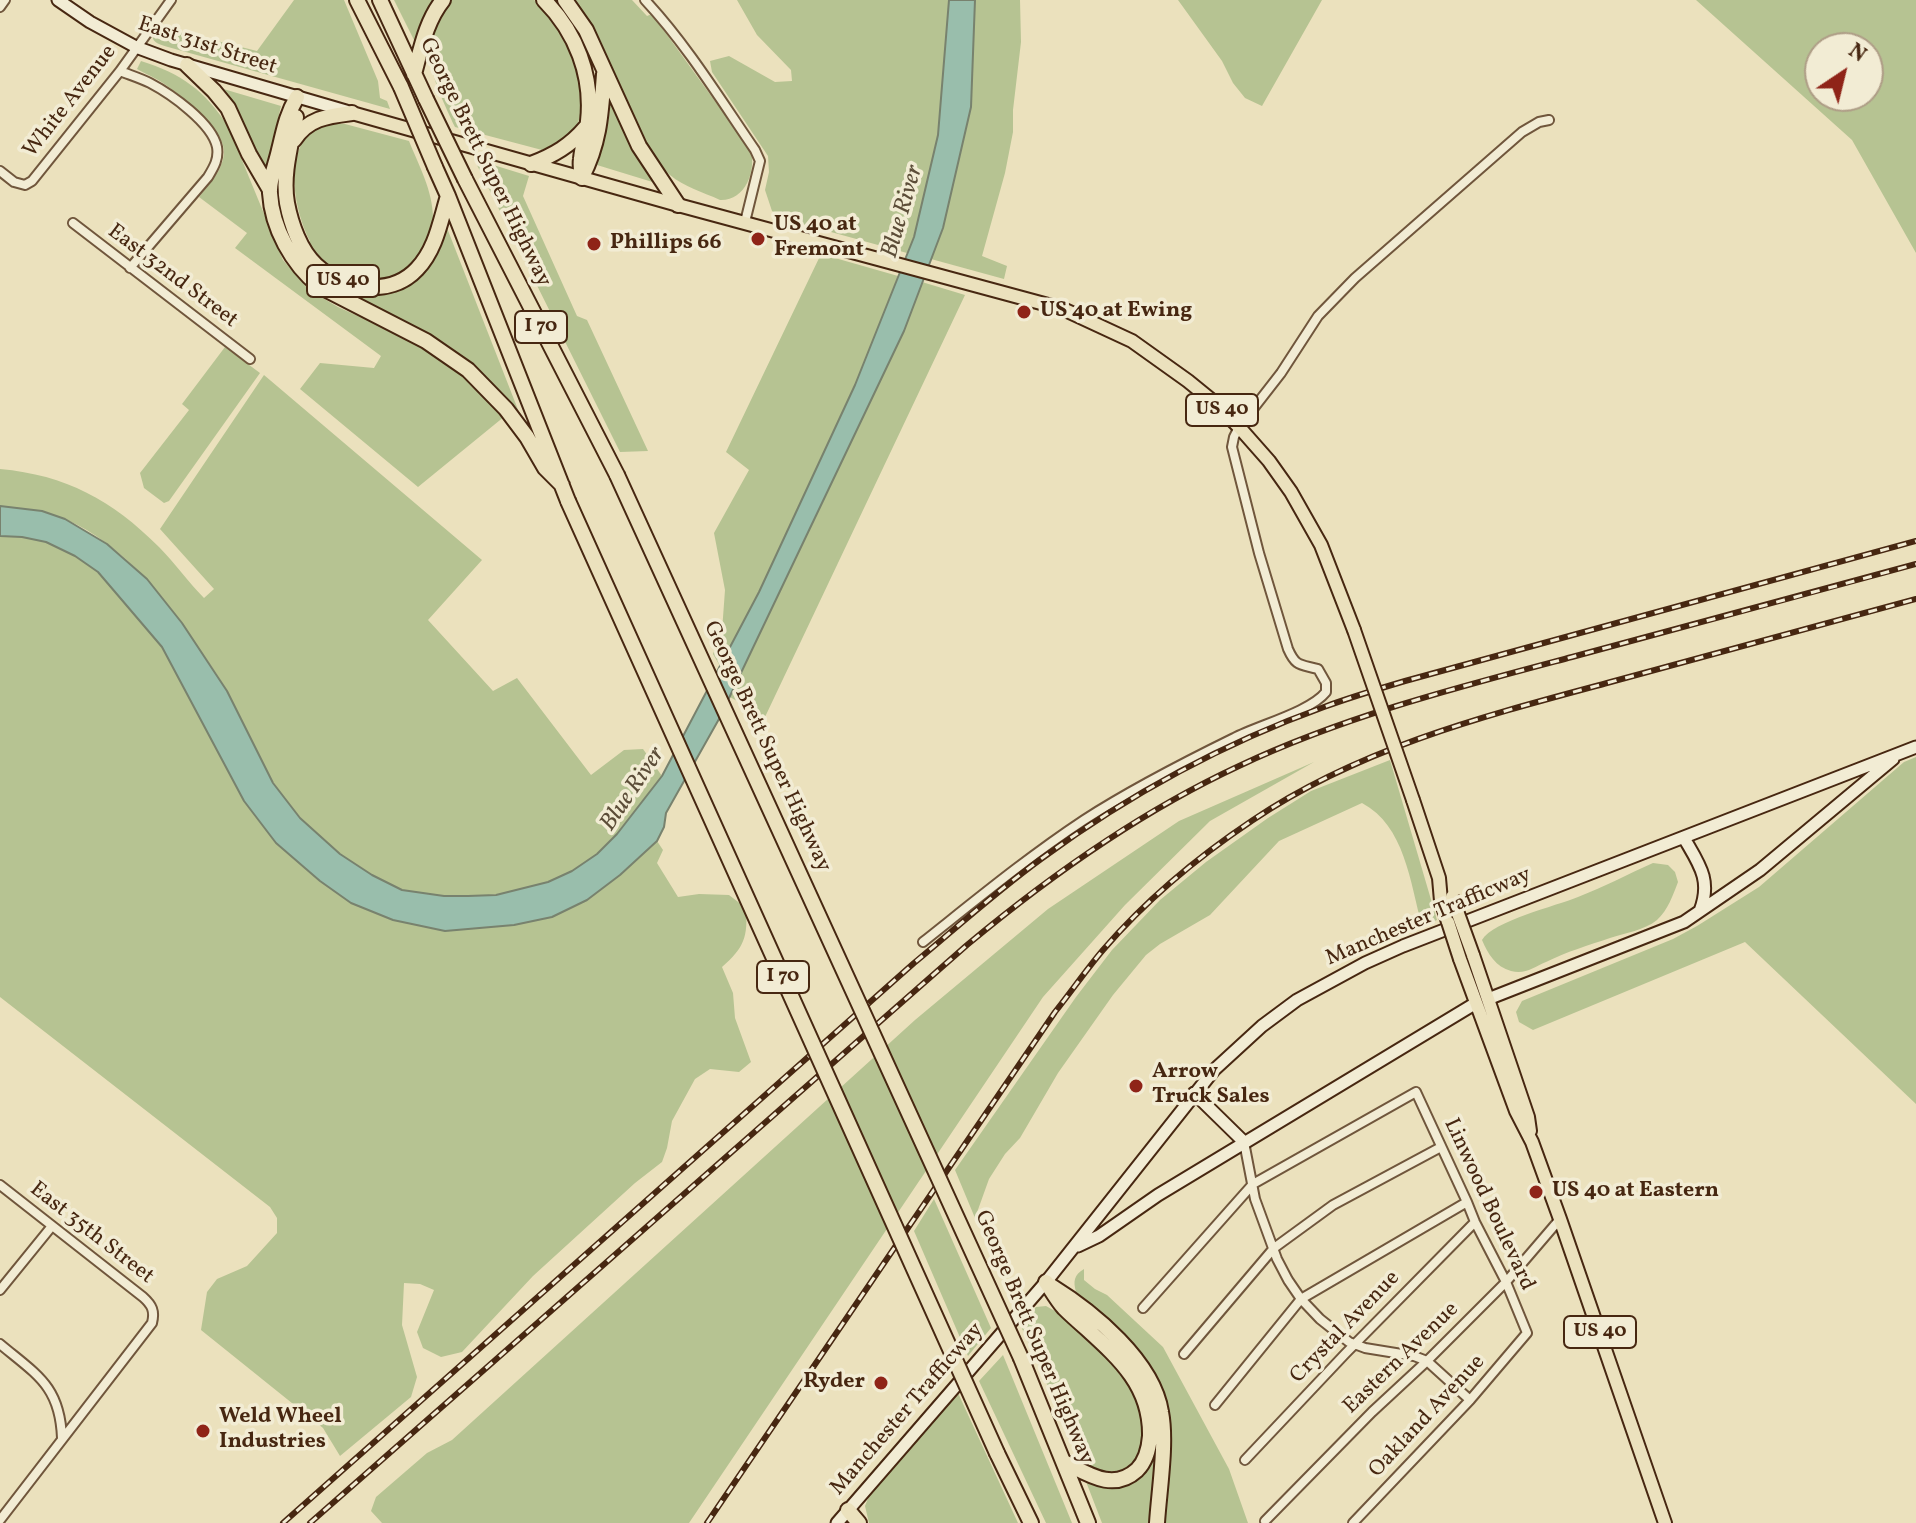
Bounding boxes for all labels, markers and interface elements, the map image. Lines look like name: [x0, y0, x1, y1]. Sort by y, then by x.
street label: East 31st Street: [134, 12, 280, 82]
north arrow: [1804, 32, 1884, 112]
street label: George Brett Super Highway: [412, 34, 556, 292]
text: N: [1841, 36, 1872, 71]
street label: White Avenue: [19, 40, 123, 164]
water label: Blue River: [877, 162, 931, 262]
place label: US 40 at Fremont: [774, 213, 864, 264]
street label: East 32nd Street: [102, 219, 242, 335]
marker: US 40 at Fremont: [749, 230, 767, 248]
place label: Phillips 66: [610, 231, 721, 257]
marker: Phillips 66: [585, 235, 603, 253]
road number: US 40: [307, 265, 379, 297]
place label: US 40 at Ewing: [1040, 299, 1192, 325]
marker: US 40 at Ewing: [1015, 303, 1033, 321]
road number: I 70: [515, 311, 567, 343]
road number: US 40: [1186, 394, 1258, 426]
street label: George Brett Super Highway: [696, 617, 836, 877]
water label: Blue River: [595, 742, 673, 838]
street label: Manchester Trafficway: [1322, 863, 1536, 973]
road number: I 70: [757, 961, 809, 993]
place label: Arrow Truck Sales: [1152, 1060, 1270, 1112]
marker: Arrow Truck Sales: [1127, 1077, 1145, 1095]
street label: Linwood Boulevard: [1437, 1115, 1539, 1295]
street label: East 35th Street: [24, 1177, 158, 1291]
place label: US 40 at Eastern: [1552, 1179, 1719, 1205]
marker: US 40 at Eastern: [1527, 1183, 1545, 1201]
street label: George Brett Super Highway: [967, 1207, 1099, 1469]
street label: Crystal Avenue: [1286, 1266, 1406, 1390]
street label: Eastern Avenue: [1339, 1297, 1465, 1421]
road number: US 40: [1564, 1316, 1636, 1348]
street label: Manchester Trafficway: [826, 1318, 990, 1502]
street label: Oakland Avenue: [1364, 1350, 1492, 1484]
place label: Ryder: [803, 1370, 865, 1396]
marker: Ryder: [872, 1374, 890, 1392]
place label: Weld Wheel Industries: [219, 1405, 342, 1456]
marker: Weld Wheel Industries: [194, 1422, 212, 1440]

